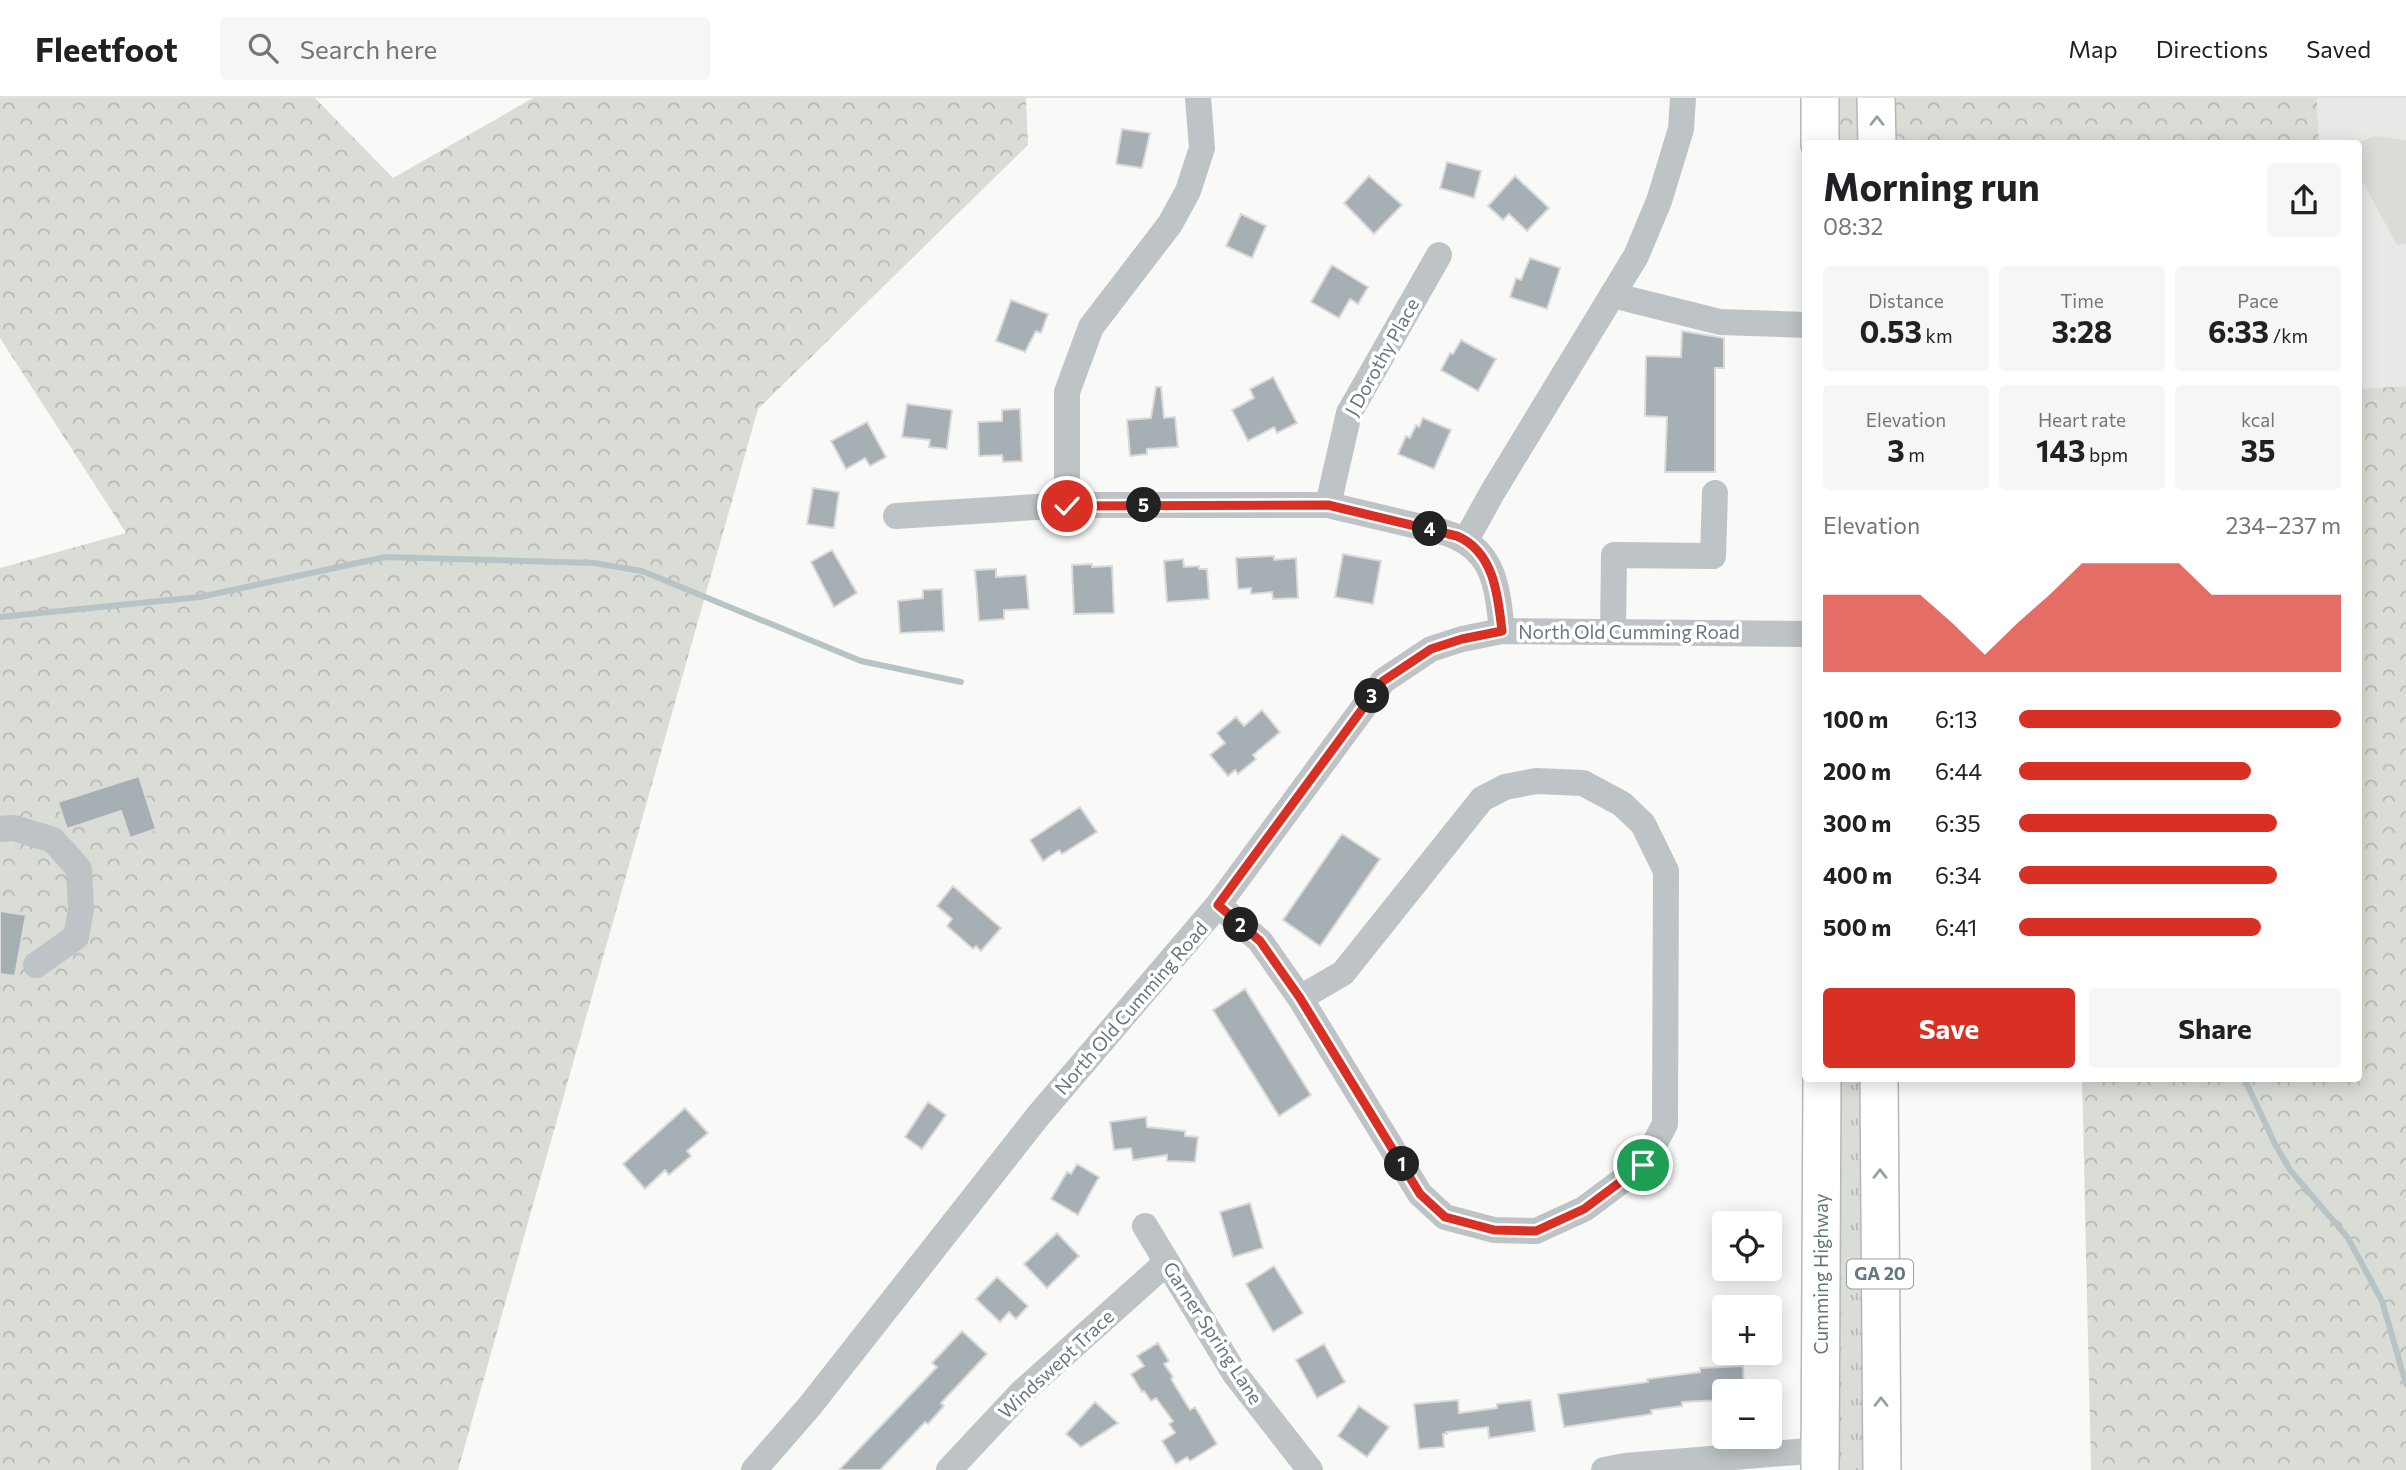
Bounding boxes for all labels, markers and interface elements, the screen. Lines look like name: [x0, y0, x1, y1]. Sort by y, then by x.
search box: [220, 17, 710, 80]
text: Fleetfoot: [35, 28, 178, 69]
icon: search: [244, 29, 282, 67]
text: Search here: [300, 33, 437, 64]
text: Map: [2068, 34, 2118, 63]
text: Directions: [2156, 34, 2268, 63]
text: Saved: [2306, 34, 2371, 63]
one-way arrow: [1869, 115, 1884, 126]
text: Morning run: [1823, 162, 2040, 209]
button: share: [2267, 163, 2341, 237]
text: 08:32: [1823, 212, 1883, 240]
text: Distance: [1868, 289, 1944, 312]
text: Time: [2060, 289, 2104, 312]
text: Pace: [2237, 289, 2279, 312]
street label: J Dorothy Place: [1340, 294, 1423, 420]
text: 0.53: [1860, 312, 1922, 349]
text: 3:28: [2052, 312, 2112, 349]
text: 6:33: [2208, 312, 2269, 349]
text: km: [1922, 324, 1952, 347]
text: /km: [2269, 324, 2308, 347]
text: Elevation: [1866, 408, 1946, 431]
text: Heart rate: [2038, 408, 2126, 431]
text: kcal: [2241, 408, 2275, 431]
text: 3: [1887, 431, 1905, 468]
text: 143: [2036, 431, 2085, 468]
text: 35: [2241, 431, 2275, 468]
text: m: [1905, 443, 1925, 466]
text: bpm: [2085, 443, 2128, 466]
pin: [1037, 476, 1097, 536]
icon: check: [1048, 487, 1086, 525]
pin: 5: [1126, 488, 1162, 522]
text: 5: [1138, 493, 1149, 516]
text: Elevation: [1823, 511, 1920, 539]
text: 234–237 m: [2225, 511, 2341, 539]
pin: 4: [1412, 512, 1448, 546]
text: 4: [1424, 517, 1435, 540]
street label: North Old Cumming Road: [1518, 620, 1740, 643]
pin: 3: [1354, 678, 1390, 714]
text: 3: [1366, 684, 1377, 707]
text: 100 m: [1823, 705, 1888, 733]
text: 6:13: [1935, 705, 1977, 733]
text: 200 m: [1823, 757, 1891, 785]
text: 6:44: [1935, 757, 1982, 785]
text: 300 m: [1823, 809, 1891, 837]
text: 6:35: [1935, 809, 1981, 837]
text: 400 m: [1823, 861, 1892, 889]
text: 6:34: [1935, 861, 1981, 889]
pin: 2: [1224, 908, 1258, 942]
text: 2: [1235, 913, 1246, 936]
text: 500 m: [1823, 913, 1891, 941]
text: 6:41: [1935, 913, 1977, 941]
street label: North Old Cumming Road: [1049, 917, 1212, 1099]
button: Save: [1823, 988, 2075, 1068]
button: Share: [2089, 988, 2341, 1068]
pin: [1613, 1135, 1673, 1195]
pin: 1: [1384, 1146, 1420, 1182]
icon: arrive: [1624, 1146, 1662, 1184]
text: 1: [1397, 1152, 1406, 1175]
one-way arrow: [1872, 1169, 1888, 1179]
street label: Cumming Highway: [1809, 1193, 1832, 1355]
map controls: [1712, 1211, 1782, 1449]
button: locate: [1712, 1211, 1782, 1281]
street label: Garner Spring Lane: [1159, 1257, 1268, 1408]
road number: GA 20: [1847, 1260, 1913, 1288]
button: +: [1712, 1295, 1782, 1365]
street label: Windswept Trace: [993, 1304, 1118, 1423]
button: −: [1712, 1379, 1782, 1449]
one-way arrow: [1873, 1396, 1889, 1407]

